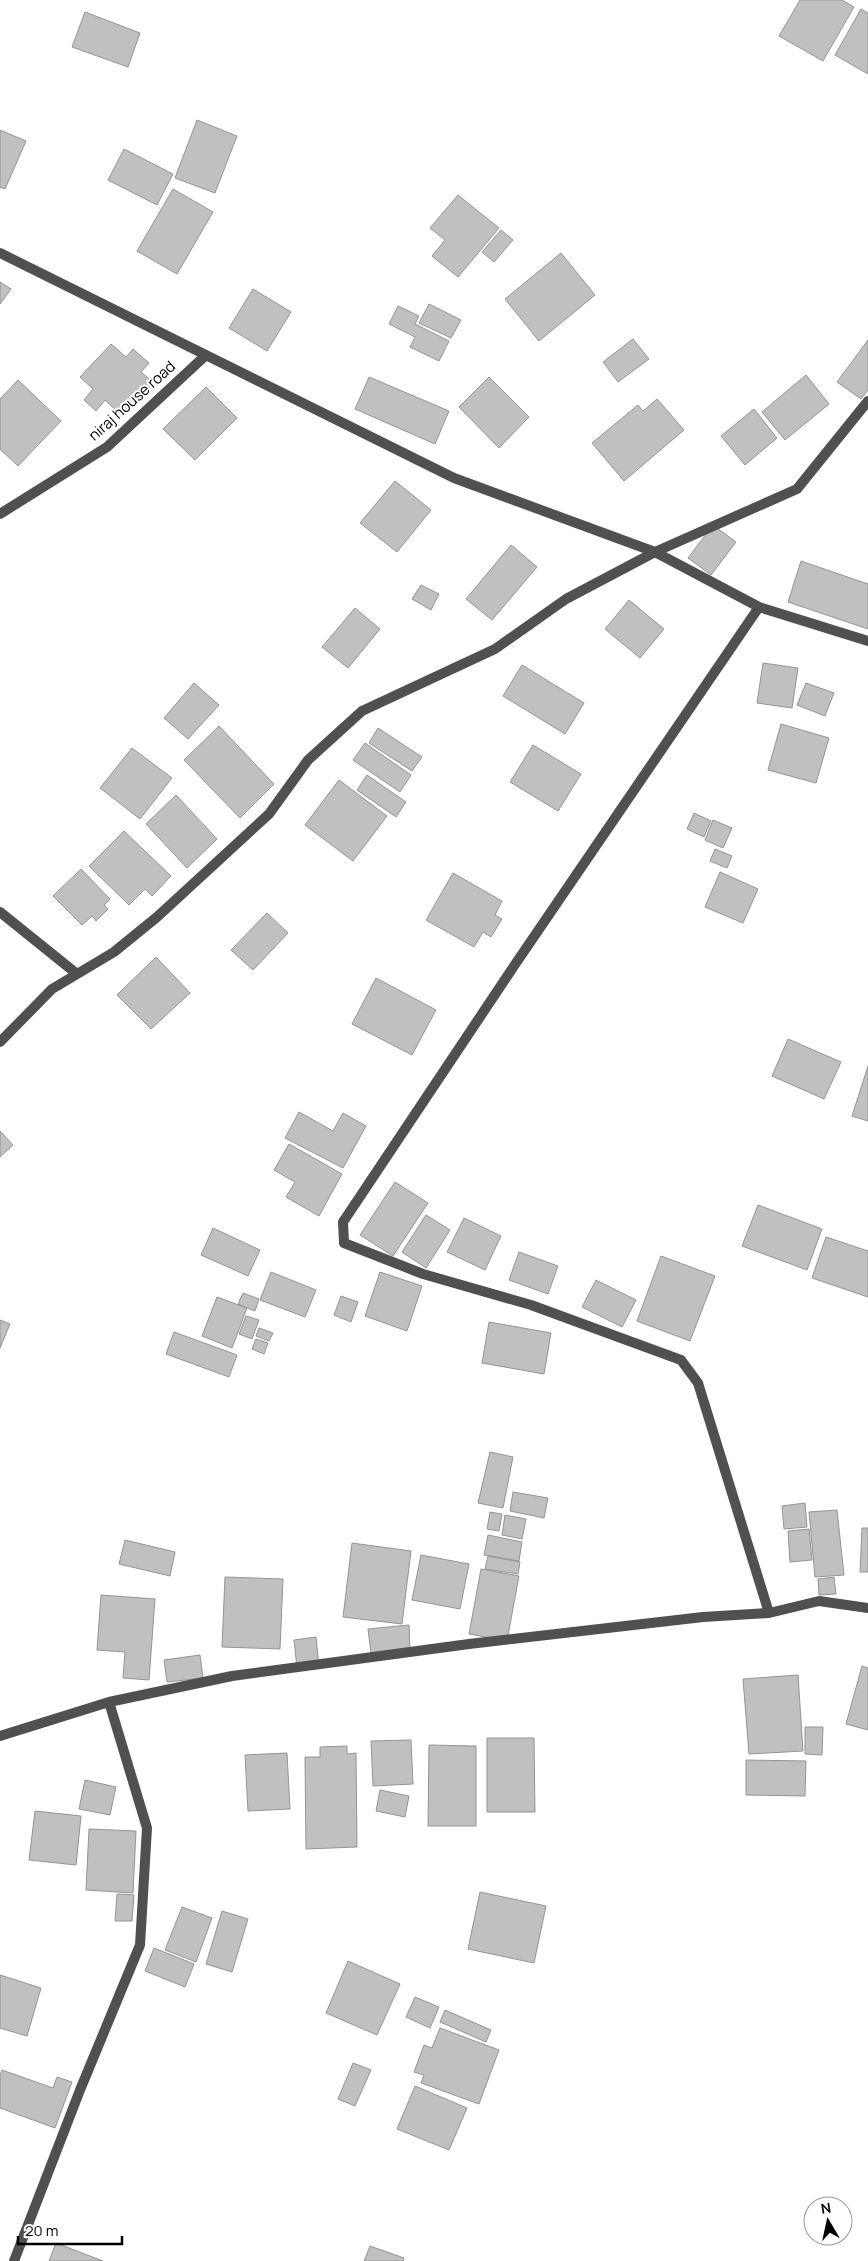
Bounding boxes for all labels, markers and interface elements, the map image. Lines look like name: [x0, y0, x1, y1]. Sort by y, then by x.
street label: niraj house road: [84, 356, 180, 445]
north arrow: [803, 2196, 853, 2246]
text: N: [819, 2197, 832, 2218]
scale bar: [18, 2214, 121, 2246]
text: 20 m: [25, 2220, 58, 2241]

